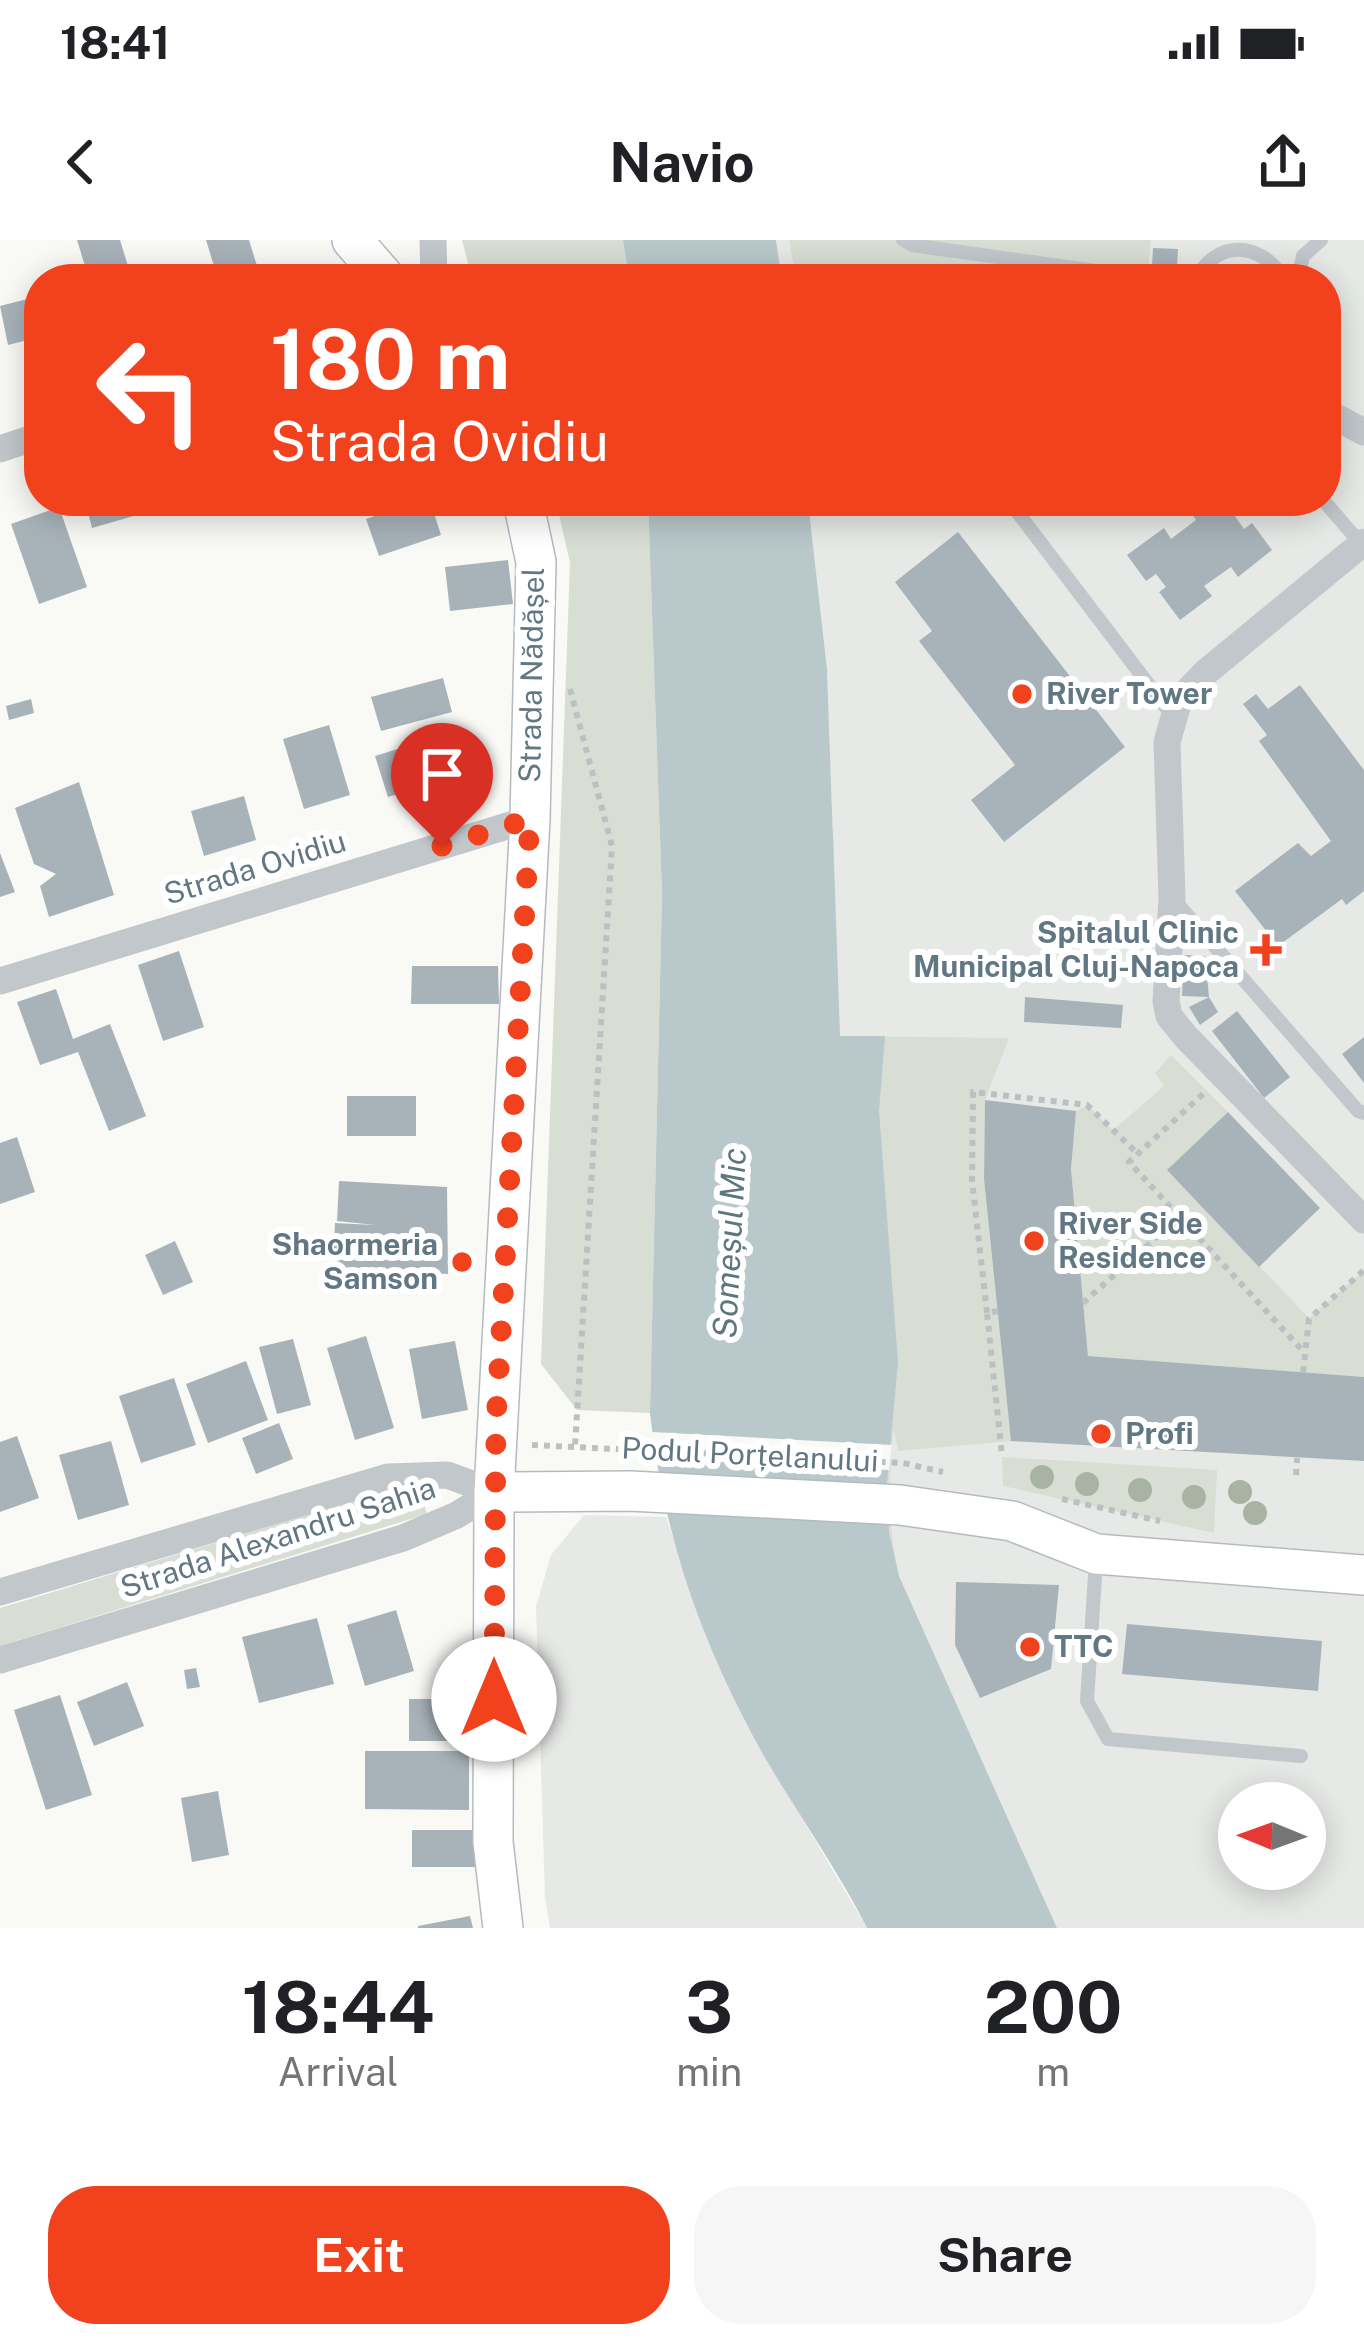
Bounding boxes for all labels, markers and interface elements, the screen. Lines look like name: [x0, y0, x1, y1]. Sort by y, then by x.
text: 18:41: [60, 16, 170, 69]
icon: back: [48, 129, 114, 195]
icon: share: [1250, 129, 1316, 195]
text: Navio: [609, 131, 755, 194]
text: 180 m: [270, 309, 510, 408]
icon: left: [72, 312, 228, 468]
text: Strada Ovidiu: [270, 410, 609, 473]
street label: Strada Nădășel: [511, 567, 551, 783]
place label: River Tower: [1046, 675, 1212, 711]
marker: River Tower: [1009, 681, 1035, 707]
pin: [391, 723, 493, 846]
icon: arrive: [409, 741, 475, 807]
street label: Strada Ovidiu: [159, 822, 350, 912]
place label: Spitalul Clinic Municipal Cluj-Napoca: [913, 914, 1239, 984]
marker: Spitalul Clinic Municipal Cluj-Napoca: [1250, 934, 1282, 966]
water label: Someșul Mic: [705, 1147, 753, 1339]
place label: River Side Residence: [1058, 1205, 1206, 1275]
place label: Shaormeria Samson: [271, 1226, 438, 1296]
marker: River Side Residence: [1021, 1228, 1047, 1254]
marker: Shaormeria Samson: [449, 1249, 475, 1275]
place label: Profi: [1125, 1415, 1194, 1451]
marker: Profi: [1088, 1421, 1114, 1447]
street label: Podul Porțelanului: [621, 1429, 879, 1479]
street label: Strada Alexandru Sahia: [116, 1469, 440, 1605]
place label: TTC: [1054, 1628, 1113, 1664]
marker: TTC: [1017, 1634, 1043, 1660]
position arrow: [431, 1636, 557, 1762]
north arrow: [1218, 1782, 1326, 1890]
map controls: [1218, 1782, 1326, 1890]
text: 18:44: [242, 1965, 434, 2049]
text: 3: [685, 1965, 733, 2049]
text: 200: [984, 1965, 1122, 2049]
text: Arrival: [278, 2049, 398, 2095]
text: min: [676, 2049, 742, 2095]
text: m: [1036, 2049, 1070, 2095]
button: Exit: [48, 2186, 670, 2324]
button: Share: [694, 2186, 1316, 2324]

